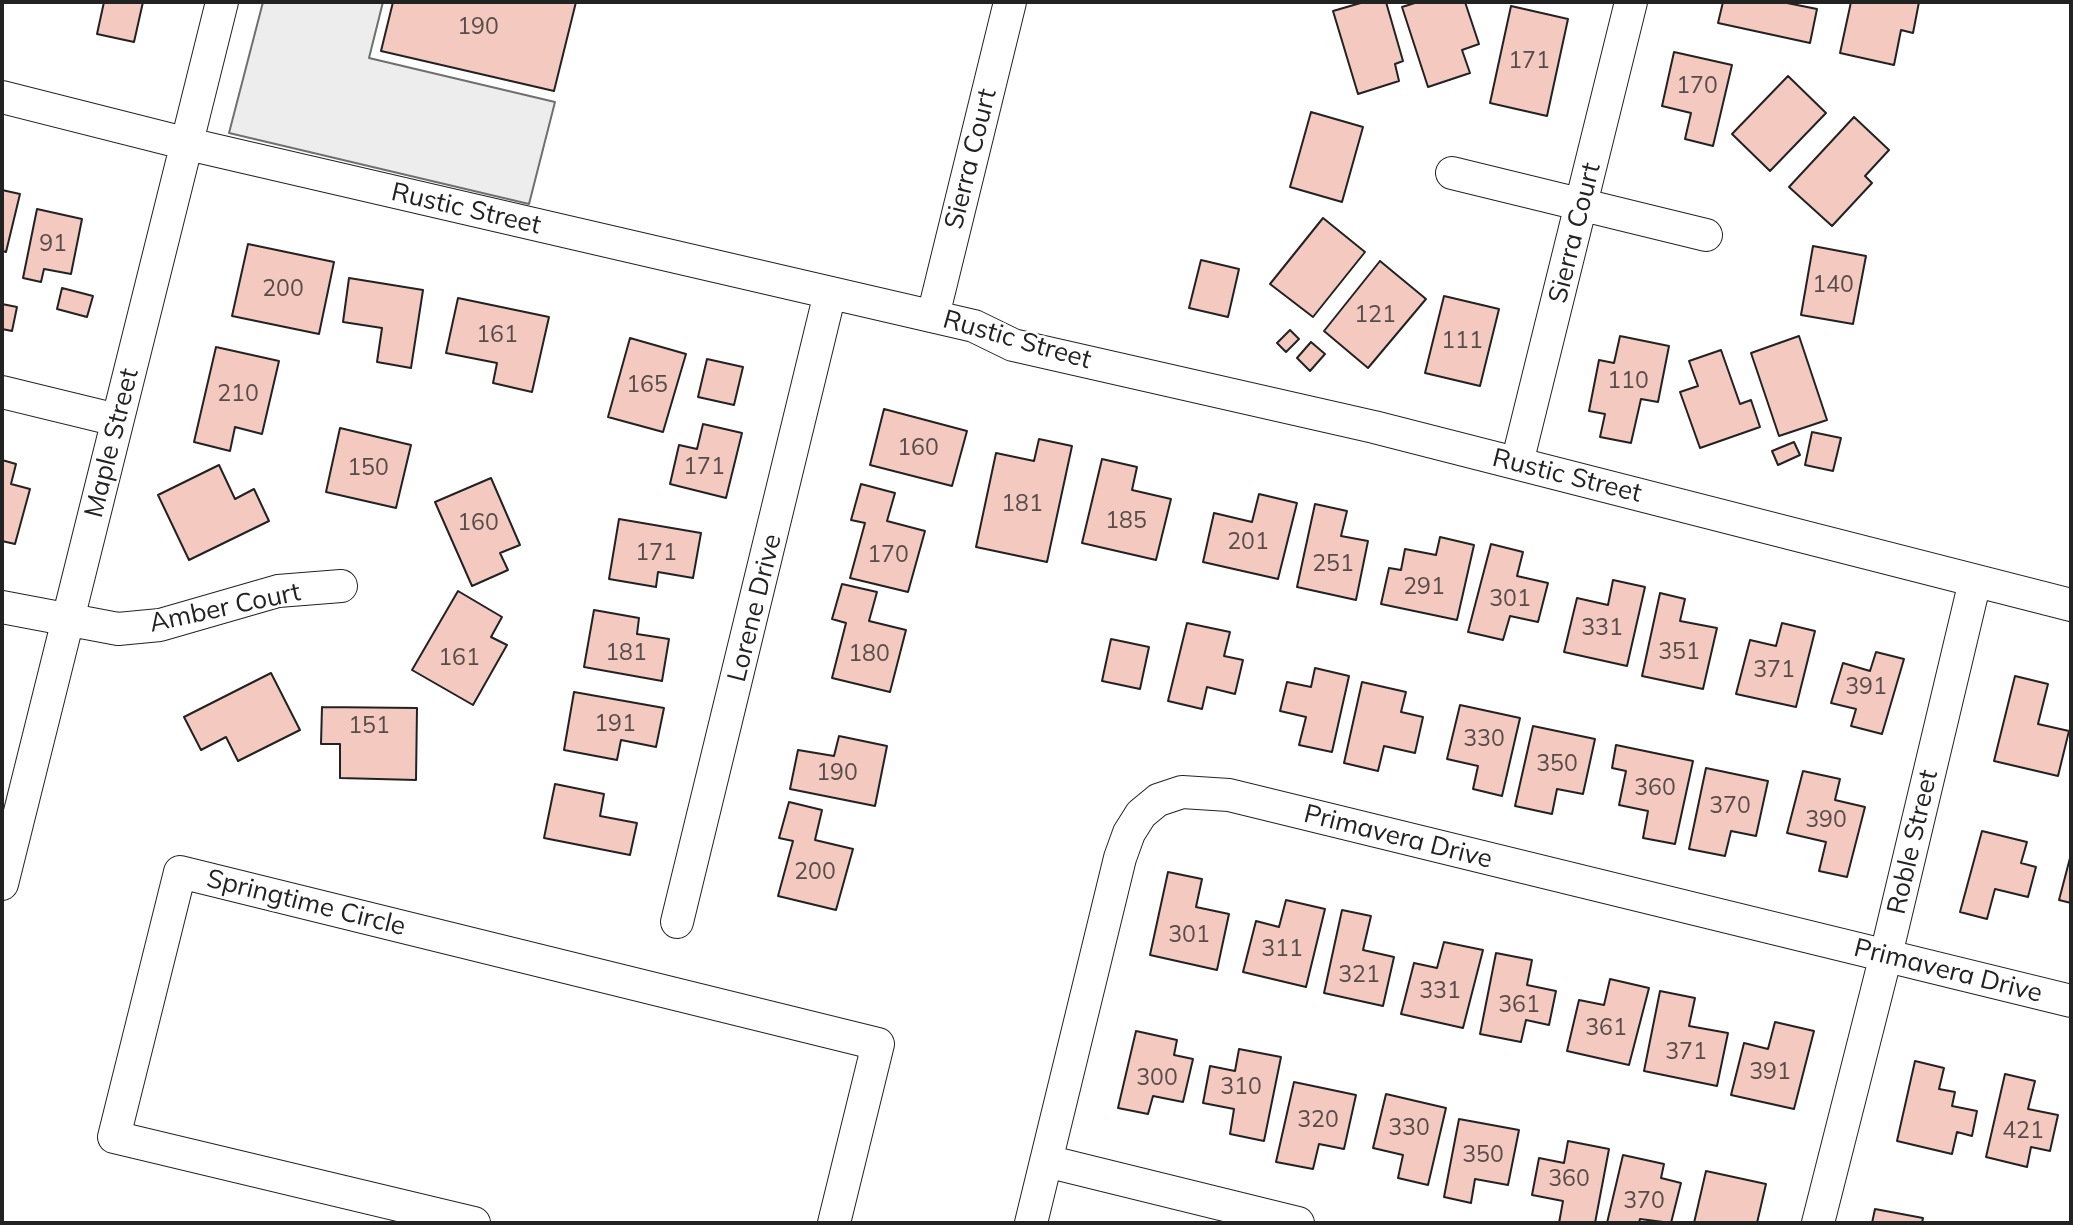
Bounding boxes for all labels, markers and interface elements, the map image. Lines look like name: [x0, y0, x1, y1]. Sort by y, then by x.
house number: 190: [457, 13, 499, 41]
house number: 171: [1508, 47, 1550, 75]
house number: 170: [1676, 72, 1718, 100]
street label: Sierra Court: [938, 86, 1004, 232]
street label: Sierra Court: [1542, 160, 1608, 306]
street label: Rustic Street: [388, 177, 544, 241]
house number: 91: [39, 230, 67, 258]
house number: 140: [1812, 271, 1854, 299]
house number: 200: [262, 275, 304, 303]
house number: 121: [1354, 301, 1396, 329]
street label: Rustic Street: [939, 304, 1095, 376]
house number: 161: [476, 321, 518, 349]
house number: 111: [1441, 327, 1483, 355]
street label: Maple Street: [78, 365, 146, 521]
house number: 110: [1607, 367, 1649, 395]
house number: 165: [626, 371, 668, 399]
house number: 210: [217, 380, 259, 408]
house number: 160: [897, 434, 939, 462]
street label: Rustic Street: [1489, 442, 1645, 510]
house number: 171: [683, 453, 725, 481]
house number: 150: [347, 454, 389, 482]
house number: 181: [1001, 490, 1043, 518]
house number: 185: [1105, 507, 1147, 535]
house number: 160: [457, 509, 499, 537]
house number: 201: [1227, 528, 1269, 556]
street label: Lorene Drive: [722, 531, 788, 685]
house number: 171: [635, 539, 677, 567]
house number: 170: [867, 541, 909, 569]
house number: 251: [1312, 550, 1354, 578]
house number: 291: [1403, 573, 1445, 601]
street label: Amber Court: [147, 577, 303, 639]
house number: 301: [1489, 585, 1531, 613]
house number: 331: [1581, 614, 1623, 642]
house number: 351: [1658, 638, 1700, 666]
house number: 181: [605, 639, 647, 667]
house number: 180: [848, 640, 890, 668]
house number: 161: [438, 644, 480, 672]
house number: 371: [1753, 656, 1795, 684]
house number: 391: [1845, 673, 1887, 701]
house number: 191: [594, 710, 636, 738]
house number: 151: [348, 712, 390, 740]
house number: 330: [1463, 725, 1505, 753]
house number: 350: [1536, 750, 1578, 778]
house number: 190: [816, 759, 858, 787]
street label: Roble Street: [1881, 767, 1945, 917]
house number: 360: [1634, 774, 1676, 802]
house number: 370: [1709, 792, 1751, 820]
street label: Primavera Drive: [1301, 799, 1495, 875]
house number: 390: [1805, 806, 1847, 834]
house number: 200: [794, 858, 836, 886]
street label: Springtime Circle: [203, 863, 409, 943]
house number: 301: [1168, 921, 1210, 949]
street label: Primavera Drive: [1851, 933, 2045, 1009]
house number: 311: [1261, 935, 1303, 963]
house number: 321: [1338, 961, 1380, 989]
house number: 331: [1419, 977, 1461, 1005]
house number: 361: [1498, 991, 1540, 1019]
house number: 361: [1585, 1014, 1627, 1042]
house number: 371: [1665, 1038, 1707, 1066]
house number: 391: [1749, 1058, 1791, 1086]
house number: 300: [1136, 1064, 1178, 1092]
house number: 310: [1220, 1073, 1262, 1101]
house number: 320: [1297, 1106, 1339, 1134]
house number: 330: [1388, 1114, 1430, 1142]
house number: 421: [2002, 1117, 2044, 1145]
house number: 350: [1462, 1141, 1504, 1169]
house number: 360: [1548, 1165, 1590, 1193]
house number: 370: [1623, 1187, 1665, 1215]

